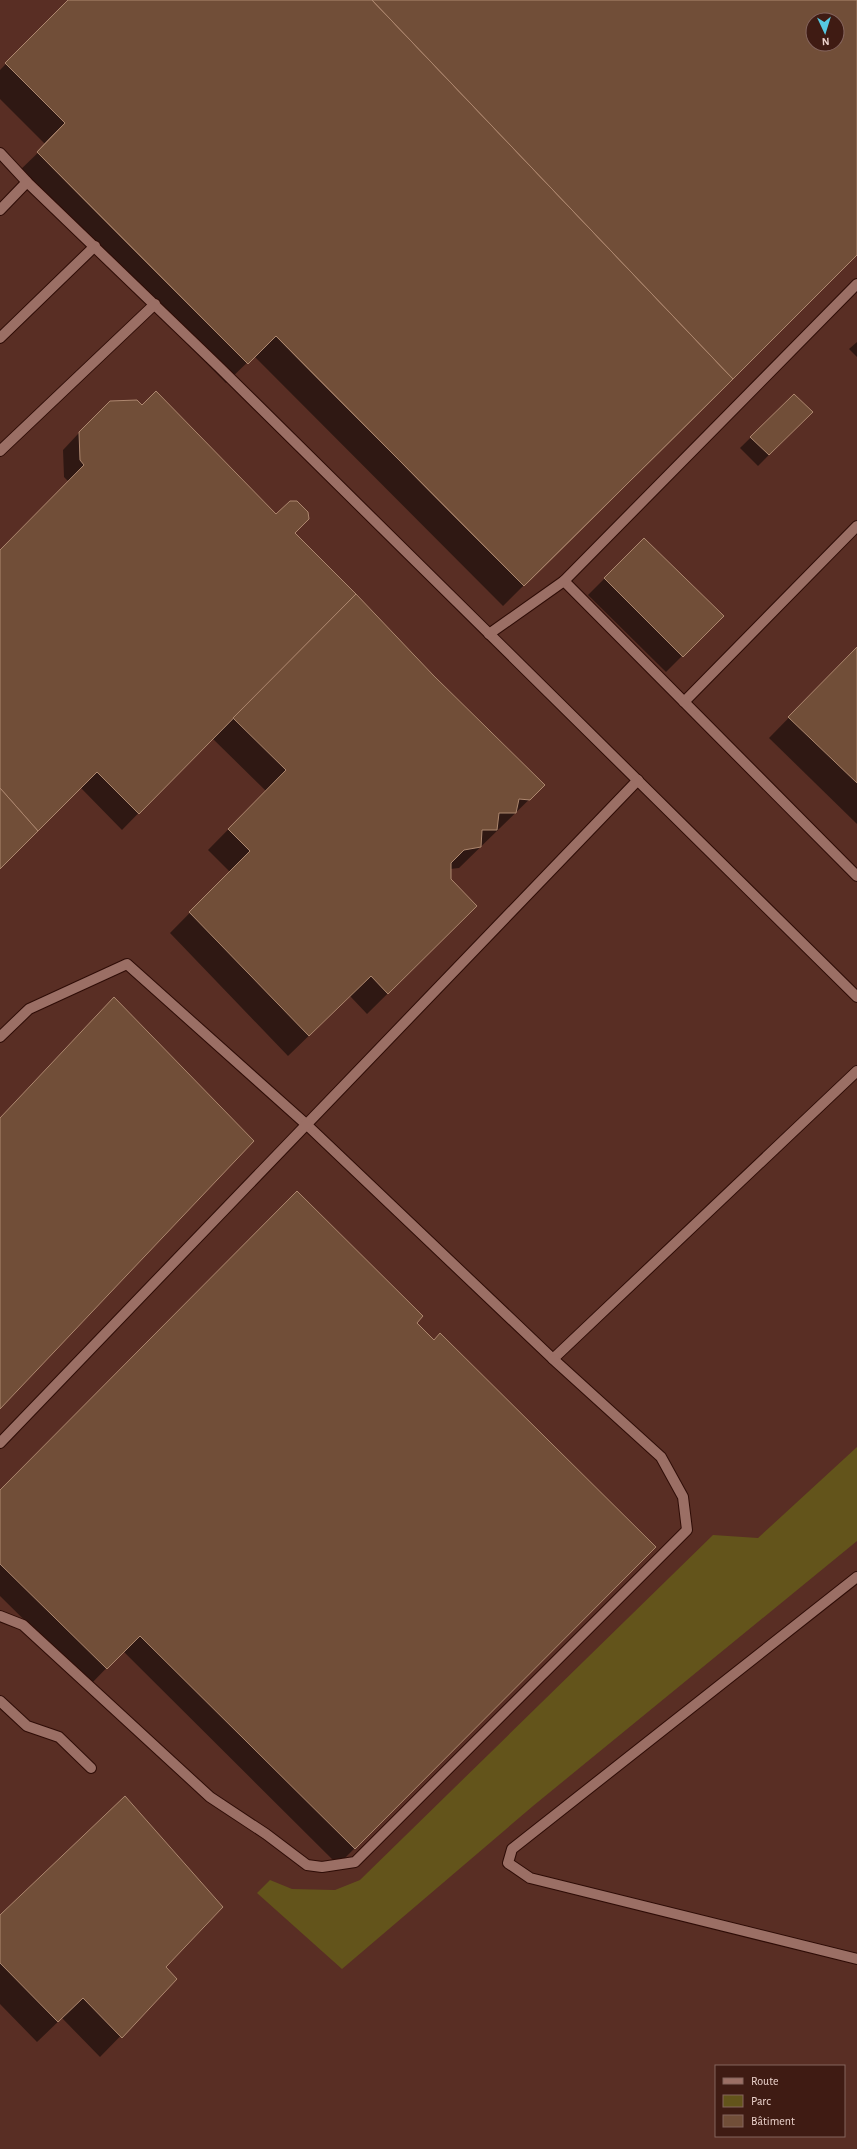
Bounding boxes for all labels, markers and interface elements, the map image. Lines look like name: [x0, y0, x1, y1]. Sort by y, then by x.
north arrow: [805, 12, 845, 52]
text: N: [821, 36, 830, 47]
legend: [715, 2065, 845, 2137]
text: Route: [751, 2075, 778, 2087]
text: Parc: [751, 2095, 771, 2107]
text: Bâtiment: [751, 2115, 795, 2127]

